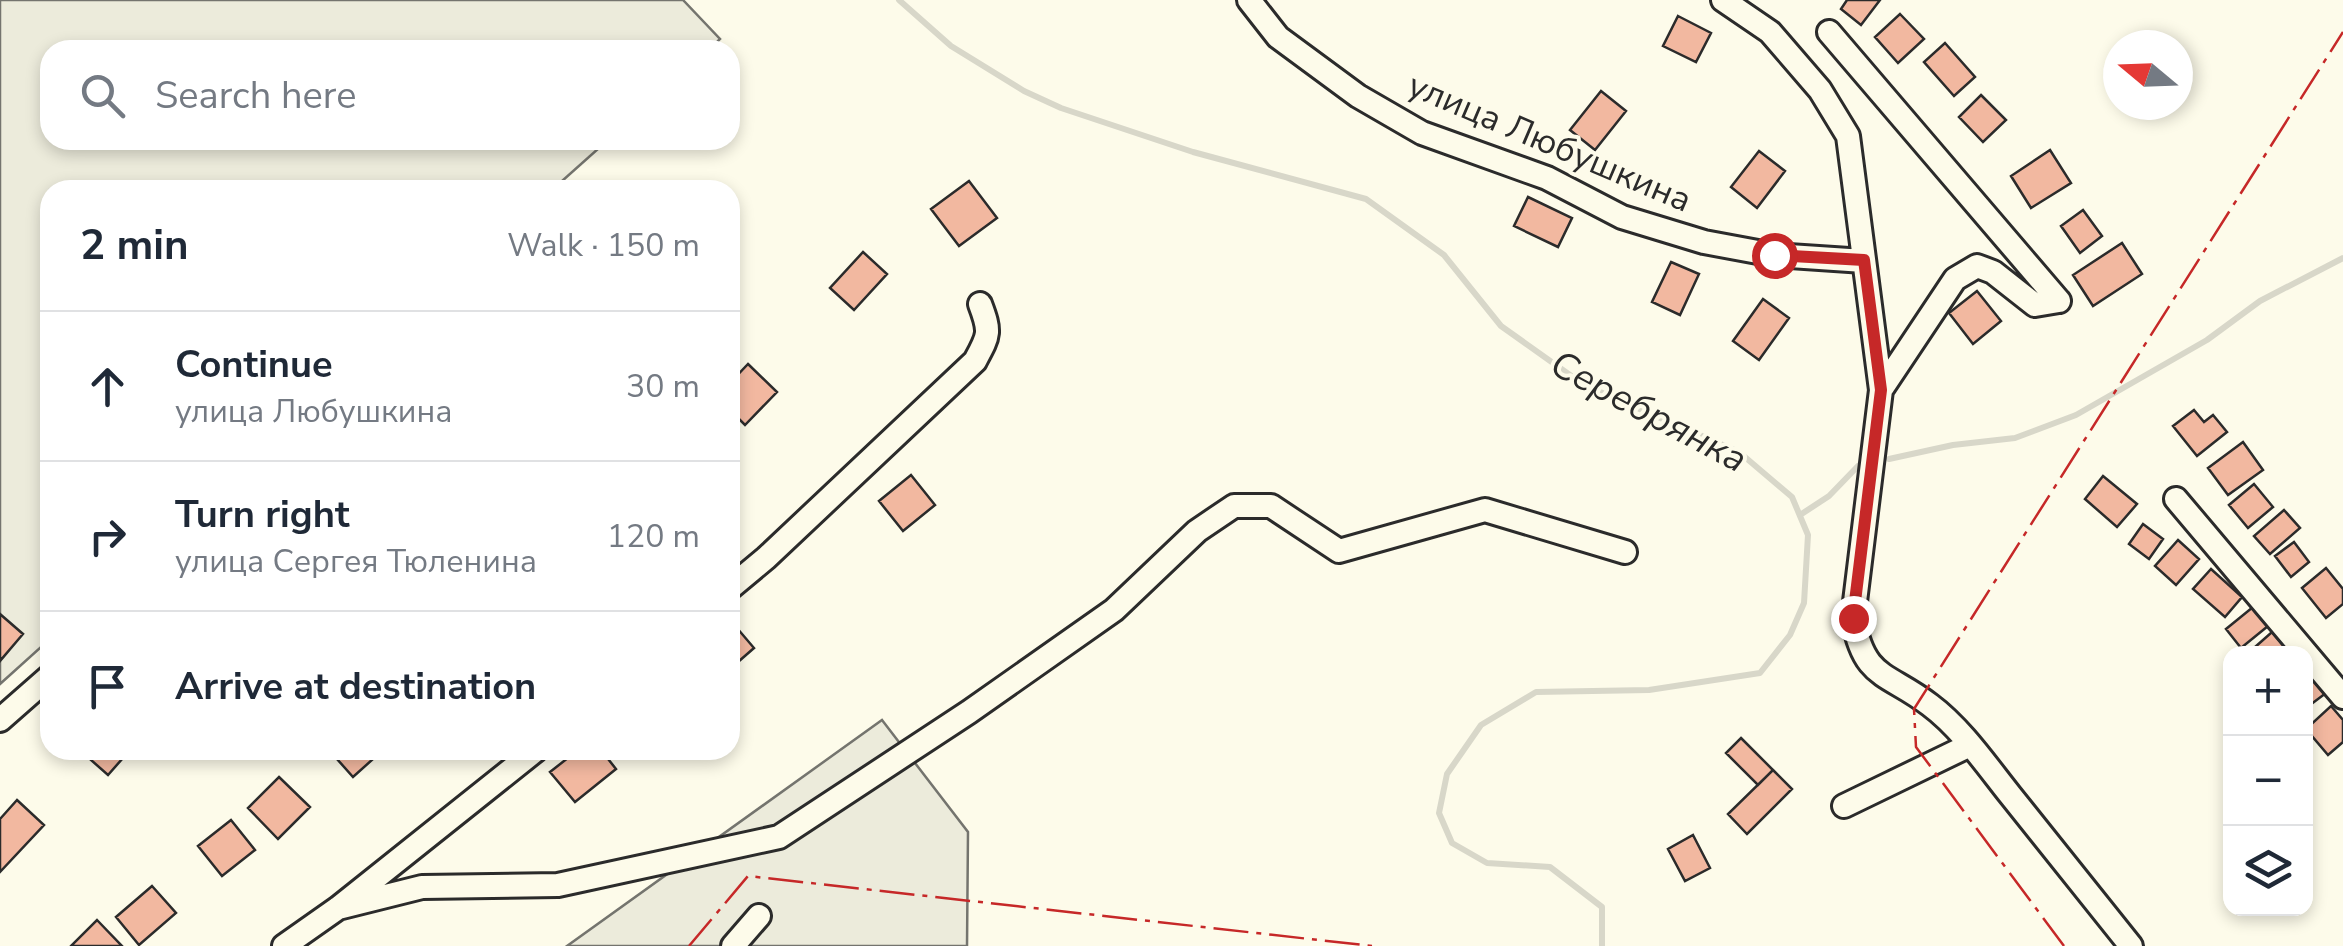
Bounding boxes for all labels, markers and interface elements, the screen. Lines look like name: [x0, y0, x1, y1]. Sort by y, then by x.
north arrow: [2103, 30, 2193, 120]
search box: [40, 40, 740, 150]
street label: улица Любушкина: [1401, 62, 1699, 223]
icon: search: [75, 68, 130, 123]
text: Search here: [155, 70, 356, 121]
text: 2 min: [80, 217, 189, 274]
text: Walk · 150 m: [507, 224, 700, 267]
route start: [1752, 233, 1798, 279]
water label: Серебрянка: [1541, 338, 1756, 485]
text: Continue: [175, 339, 333, 390]
icon: ahead: [80, 359, 135, 414]
text: 30 m: [626, 365, 700, 408]
text: улица Любушкина: [175, 390, 453, 433]
text: Turn right: [175, 489, 350, 540]
icon: right: [80, 509, 135, 564]
text: 120 m: [607, 515, 700, 558]
text: улица Сергея Тюленина: [175, 540, 537, 583]
route end: [1831, 596, 1877, 642]
map controls: [2223, 646, 2313, 916]
button: +: [2223, 646, 2313, 736]
icon: arrive: [80, 659, 135, 714]
text: Arrive at destination: [175, 661, 536, 712]
button: −: [2223, 736, 2313, 826]
button: layers: [2223, 826, 2313, 916]

